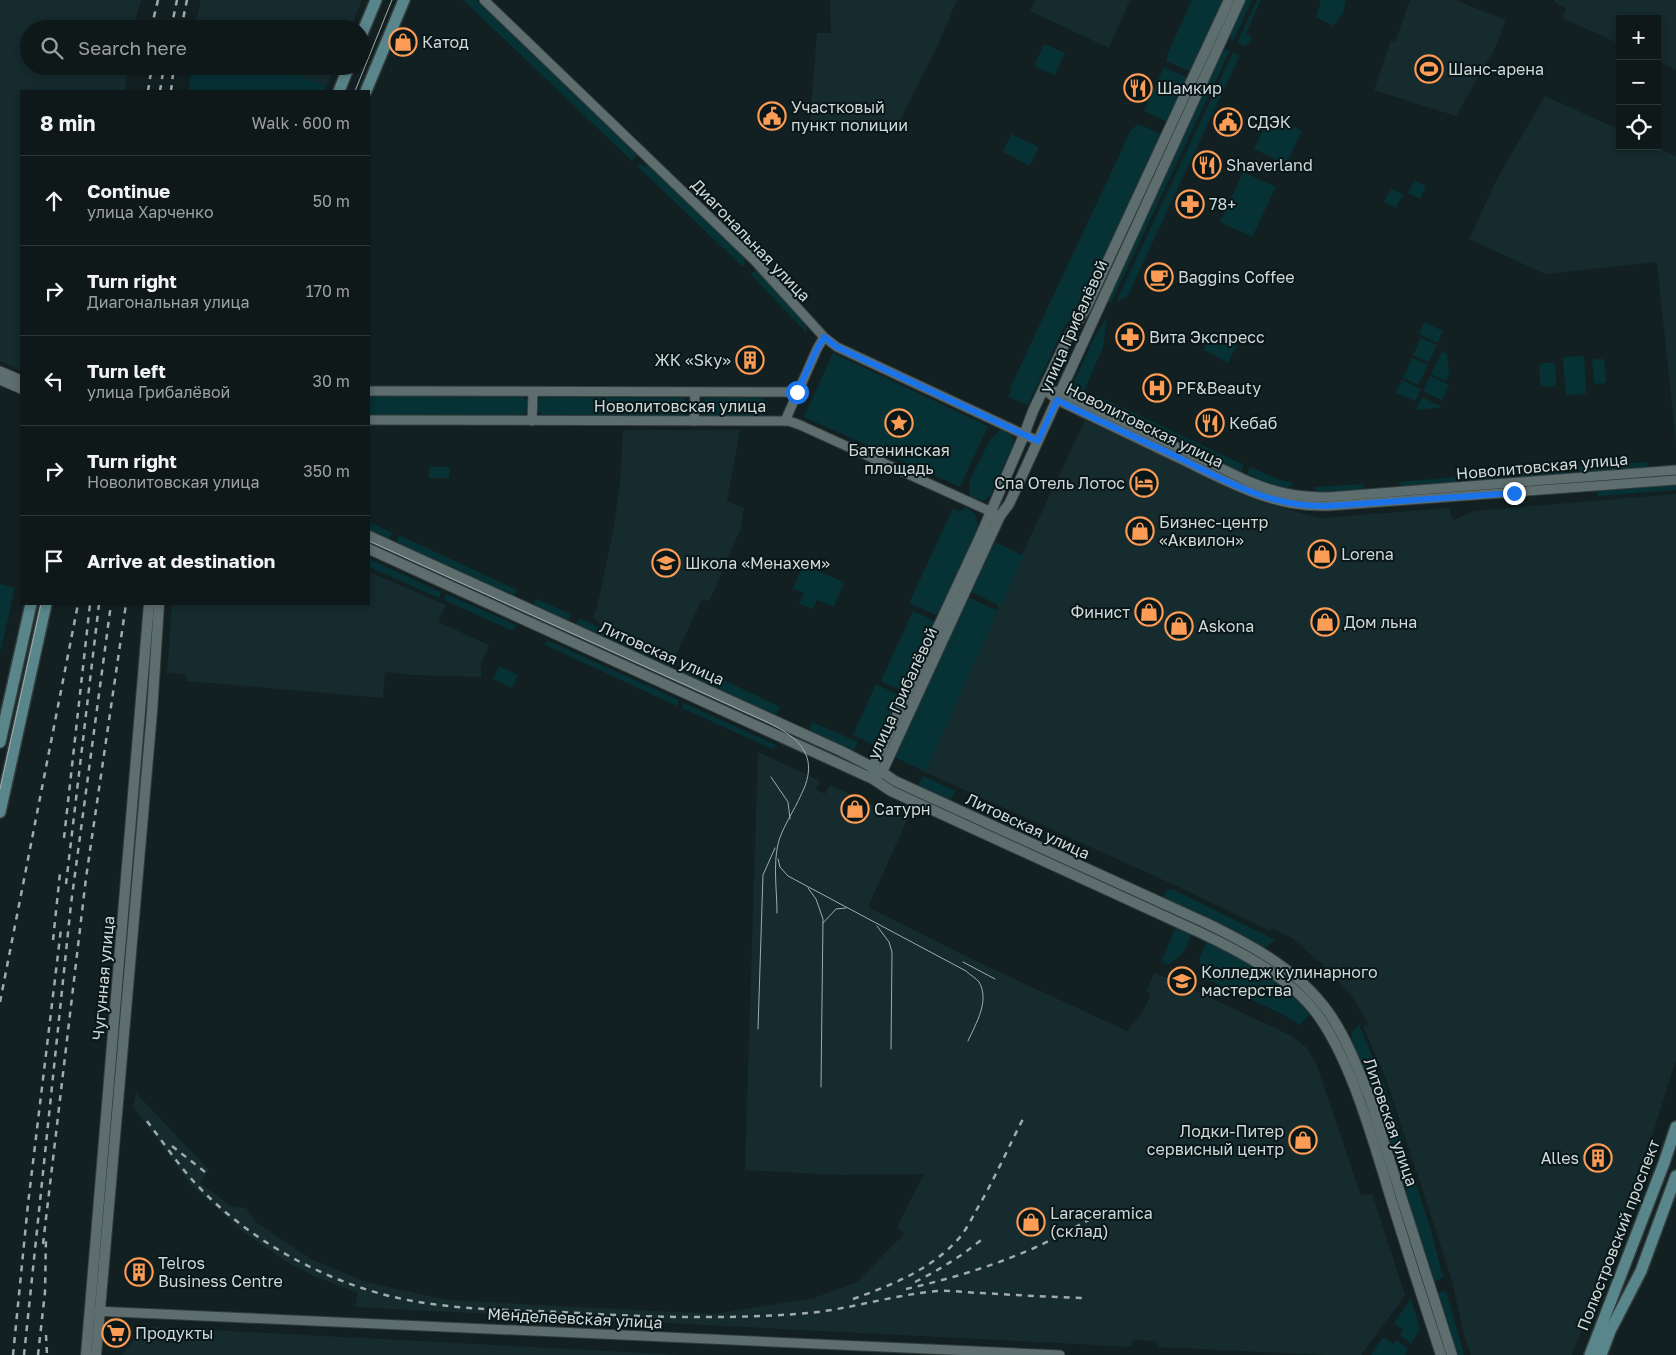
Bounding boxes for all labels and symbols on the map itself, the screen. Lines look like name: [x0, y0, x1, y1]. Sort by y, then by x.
shop icon: Катод: [388, 27, 418, 57]
place label: Катод: [422, 32, 469, 52]
sports icon: Шанс-арена: [1414, 54, 1444, 84]
place label: Шанс-арена: [1448, 59, 1544, 79]
restaurant icon: Шамкир: [1123, 73, 1153, 103]
place label: Шамкир: [1157, 78, 1222, 98]
place label: Участковый пункт полиции: [791, 97, 908, 135]
public building icon: Участковый пункт полиции: [757, 101, 787, 131]
public building icon: СДЭК: [1213, 107, 1243, 137]
place label: СДЭК: [1247, 112, 1291, 132]
restaurant icon: Shaverland: [1192, 150, 1222, 180]
place label: Shaverland: [1226, 155, 1313, 175]
street label: Диагональная улица: [687, 175, 815, 305]
pharmacy icon: 78+: [1175, 189, 1205, 219]
place label: 78+: [1209, 194, 1236, 214]
street label: улица Грибалёвой: [1035, 256, 1111, 396]
cafe icon: Baggins Coffee: [1144, 262, 1174, 292]
place label: Baggins Coffee: [1178, 267, 1295, 287]
pharmacy icon: Вита Экспресс: [1115, 322, 1145, 352]
place label: Вита Экспресс: [1149, 327, 1265, 347]
building icon: ЖК «Sky»: [735, 345, 765, 375]
place label: ЖК «Sky»: [654, 350, 731, 370]
hospital icon: PF&Beauty: [1142, 373, 1172, 403]
street label: Новолитовская улица: [1063, 378, 1227, 472]
place label: PF&Beauty: [1176, 378, 1261, 398]
route start: [786, 381, 809, 404]
street label: Новолитовская улица: [594, 396, 766, 416]
place icon: Батенинская площадь: [884, 408, 914, 438]
restaurant icon: Кебаб: [1195, 408, 1225, 438]
place label: Кебаб: [1229, 413, 1277, 433]
place label: Батенинская площадь: [848, 440, 950, 478]
street label: Новолитовская улица: [1455, 449, 1629, 483]
hotel icon: Спа Отель Лотос: [1129, 468, 1159, 498]
place label: Спа Отель Лотос: [994, 473, 1125, 493]
route end: [1503, 482, 1526, 505]
place label: Бизнес-центр «Аквилон»: [1159, 512, 1268, 550]
shop icon: Бизнес-центр «Аквилон»: [1125, 516, 1155, 546]
shop icon: Lorena: [1307, 539, 1337, 569]
place label: Lorena: [1341, 544, 1394, 564]
school or university icon: Школа «Менахем»: [651, 548, 681, 578]
place label: Школа «Менахем»: [685, 553, 830, 573]
shop icon: Финист: [1134, 597, 1164, 627]
place label: Финист: [1070, 602, 1130, 622]
shop icon: Дом льна: [1310, 607, 1340, 637]
shop icon: Askona: [1164, 611, 1194, 641]
place label: Дом льна: [1344, 612, 1417, 632]
place label: Askona: [1198, 616, 1254, 636]
street label: Литовская улица: [597, 617, 727, 689]
street label: улица Грибалёвой: [863, 624, 941, 762]
street label: Литовская улица: [963, 789, 1093, 863]
shop icon: Сатурн: [840, 794, 870, 824]
place label: Сатурн: [874, 799, 930, 819]
street label: Чугунная улица: [88, 915, 118, 1041]
place label: Колледж кулинарного мастерства: [1201, 962, 1378, 1000]
school or university icon: Колледж кулинарного мастерства: [1167, 966, 1197, 996]
street label: Литовская улица: [1360, 1055, 1422, 1189]
place label: Лодки-Питер сервисный центр: [1147, 1121, 1284, 1159]
shop icon: Лодки-Питер сервисный центр: [1288, 1125, 1318, 1155]
street label: Полюстровский проспект: [1572, 1136, 1664, 1334]
building icon: Alles: [1583, 1143, 1613, 1173]
place label: Alles: [1541, 1148, 1579, 1168]
place label: Laraceramica (склад): [1050, 1203, 1153, 1241]
shop icon: Laraceramica (склад): [1016, 1207, 1046, 1237]
place label: Telros Business Centre: [158, 1253, 283, 1291]
building icon: Telros Business Centre: [124, 1257, 154, 1287]
street label: Менделеевская улица: [487, 1303, 663, 1333]
supermarket icon: Продукты: [101, 1318, 131, 1348]
place label: Продукты: [135, 1323, 213, 1343]

